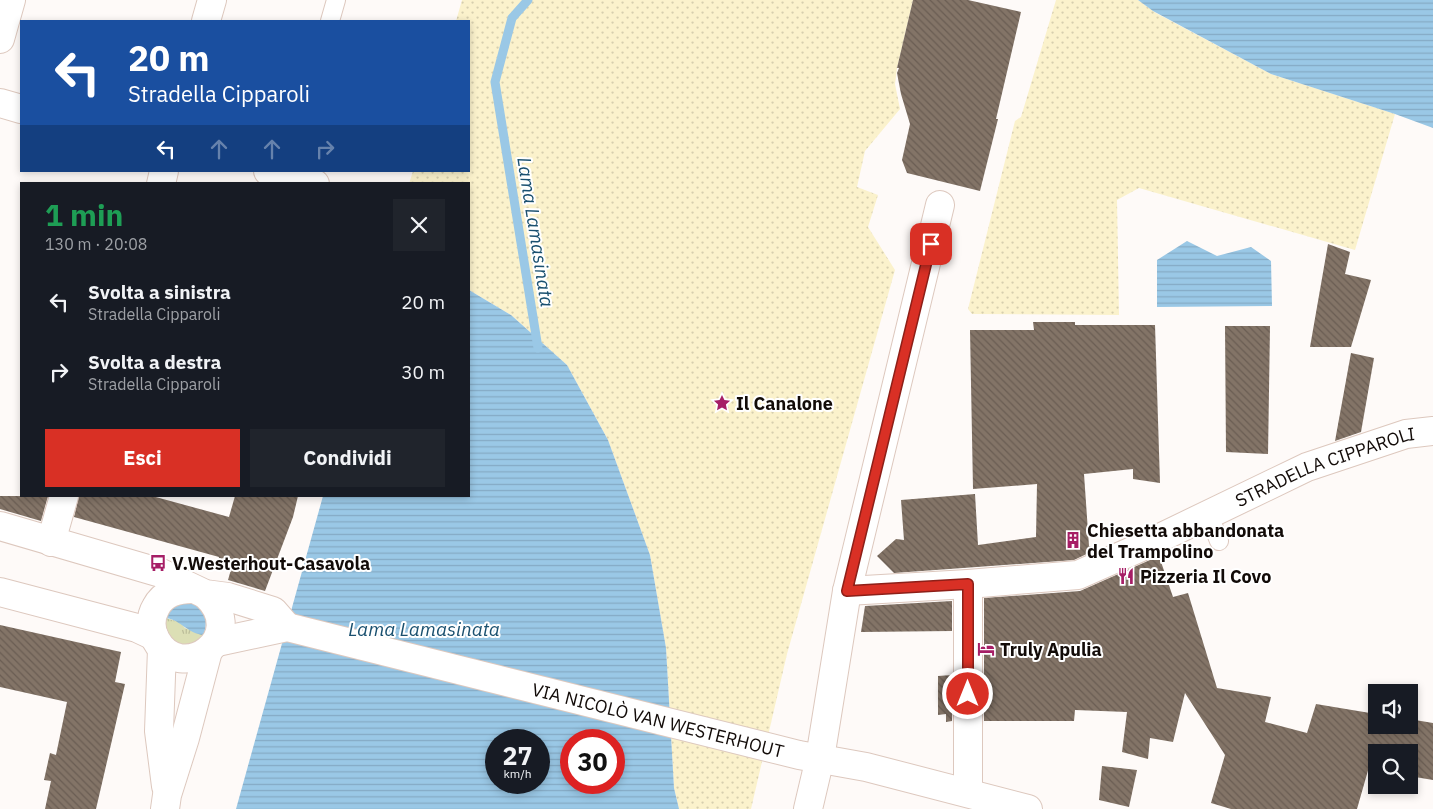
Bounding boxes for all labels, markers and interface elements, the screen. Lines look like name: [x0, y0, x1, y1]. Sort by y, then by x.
text: 20 m: [128, 35, 210, 81]
icon: left: [45, 40, 110, 105]
text: Stradella Cipparoli: [128, 79, 310, 108]
icon: left: [152, 135, 180, 163]
icon: ahead: [205, 135, 233, 163]
icon: ahead: [258, 135, 286, 163]
icon: right: [311, 135, 339, 163]
water label: Lama Lamasinata: [512, 155, 560, 309]
text: 1 min: [45, 195, 123, 234]
button: close: [393, 199, 445, 251]
pin: [910, 223, 952, 265]
icon: arrive: [917, 230, 945, 258]
text: 130 m · 20:08: [45, 234, 147, 254]
text: Svolta a sinistra: [88, 280, 231, 304]
icon: left: [45, 288, 73, 316]
text: 20 m: [401, 290, 445, 314]
text: Stradella Cipparoli: [88, 304, 220, 324]
text: Svolta a destra: [88, 350, 221, 374]
icon: right: [45, 358, 73, 386]
text: 30 m: [401, 360, 445, 384]
text: Stradella Cipparoli: [88, 374, 220, 394]
place label: Il Canalone: [736, 392, 833, 415]
place icon: Il Canalone: [712, 393, 732, 413]
street label: STRADELLA CIPPAROLI: [1231, 422, 1416, 512]
button: Esci: [45, 429, 240, 487]
button: Condividi: [250, 429, 445, 487]
place label: Chiesetta abbandonata del Trampolino: [1087, 519, 1284, 563]
building icon: Chiesetta abbandonata del Trampolino: [1063, 530, 1083, 550]
place label: V.Westerhout-Casavola: [172, 552, 370, 575]
bus stop icon: V.Westerhout-Casavola: [148, 553, 168, 573]
place label: Pizzeria Il Covo: [1140, 565, 1271, 588]
restaurant icon: Pizzeria Il Covo: [1116, 566, 1136, 586]
water label: Lama Lamasinata: [348, 617, 500, 641]
place label: Truly Apulia: [1000, 638, 1102, 661]
hotel icon: Truly Apulia: [976, 639, 996, 659]
position arrow: [941, 667, 993, 719]
street label: VIA NICOLÒ VAN WESTERHOUT: [530, 677, 786, 762]
map controls: [1368, 684, 1418, 794]
button: sound: [1368, 684, 1418, 734]
speed limit sign: 30: [560, 729, 625, 794]
text: 27: [502, 739, 533, 772]
button: search: [1368, 744, 1418, 794]
text: km/h: [503, 766, 532, 781]

